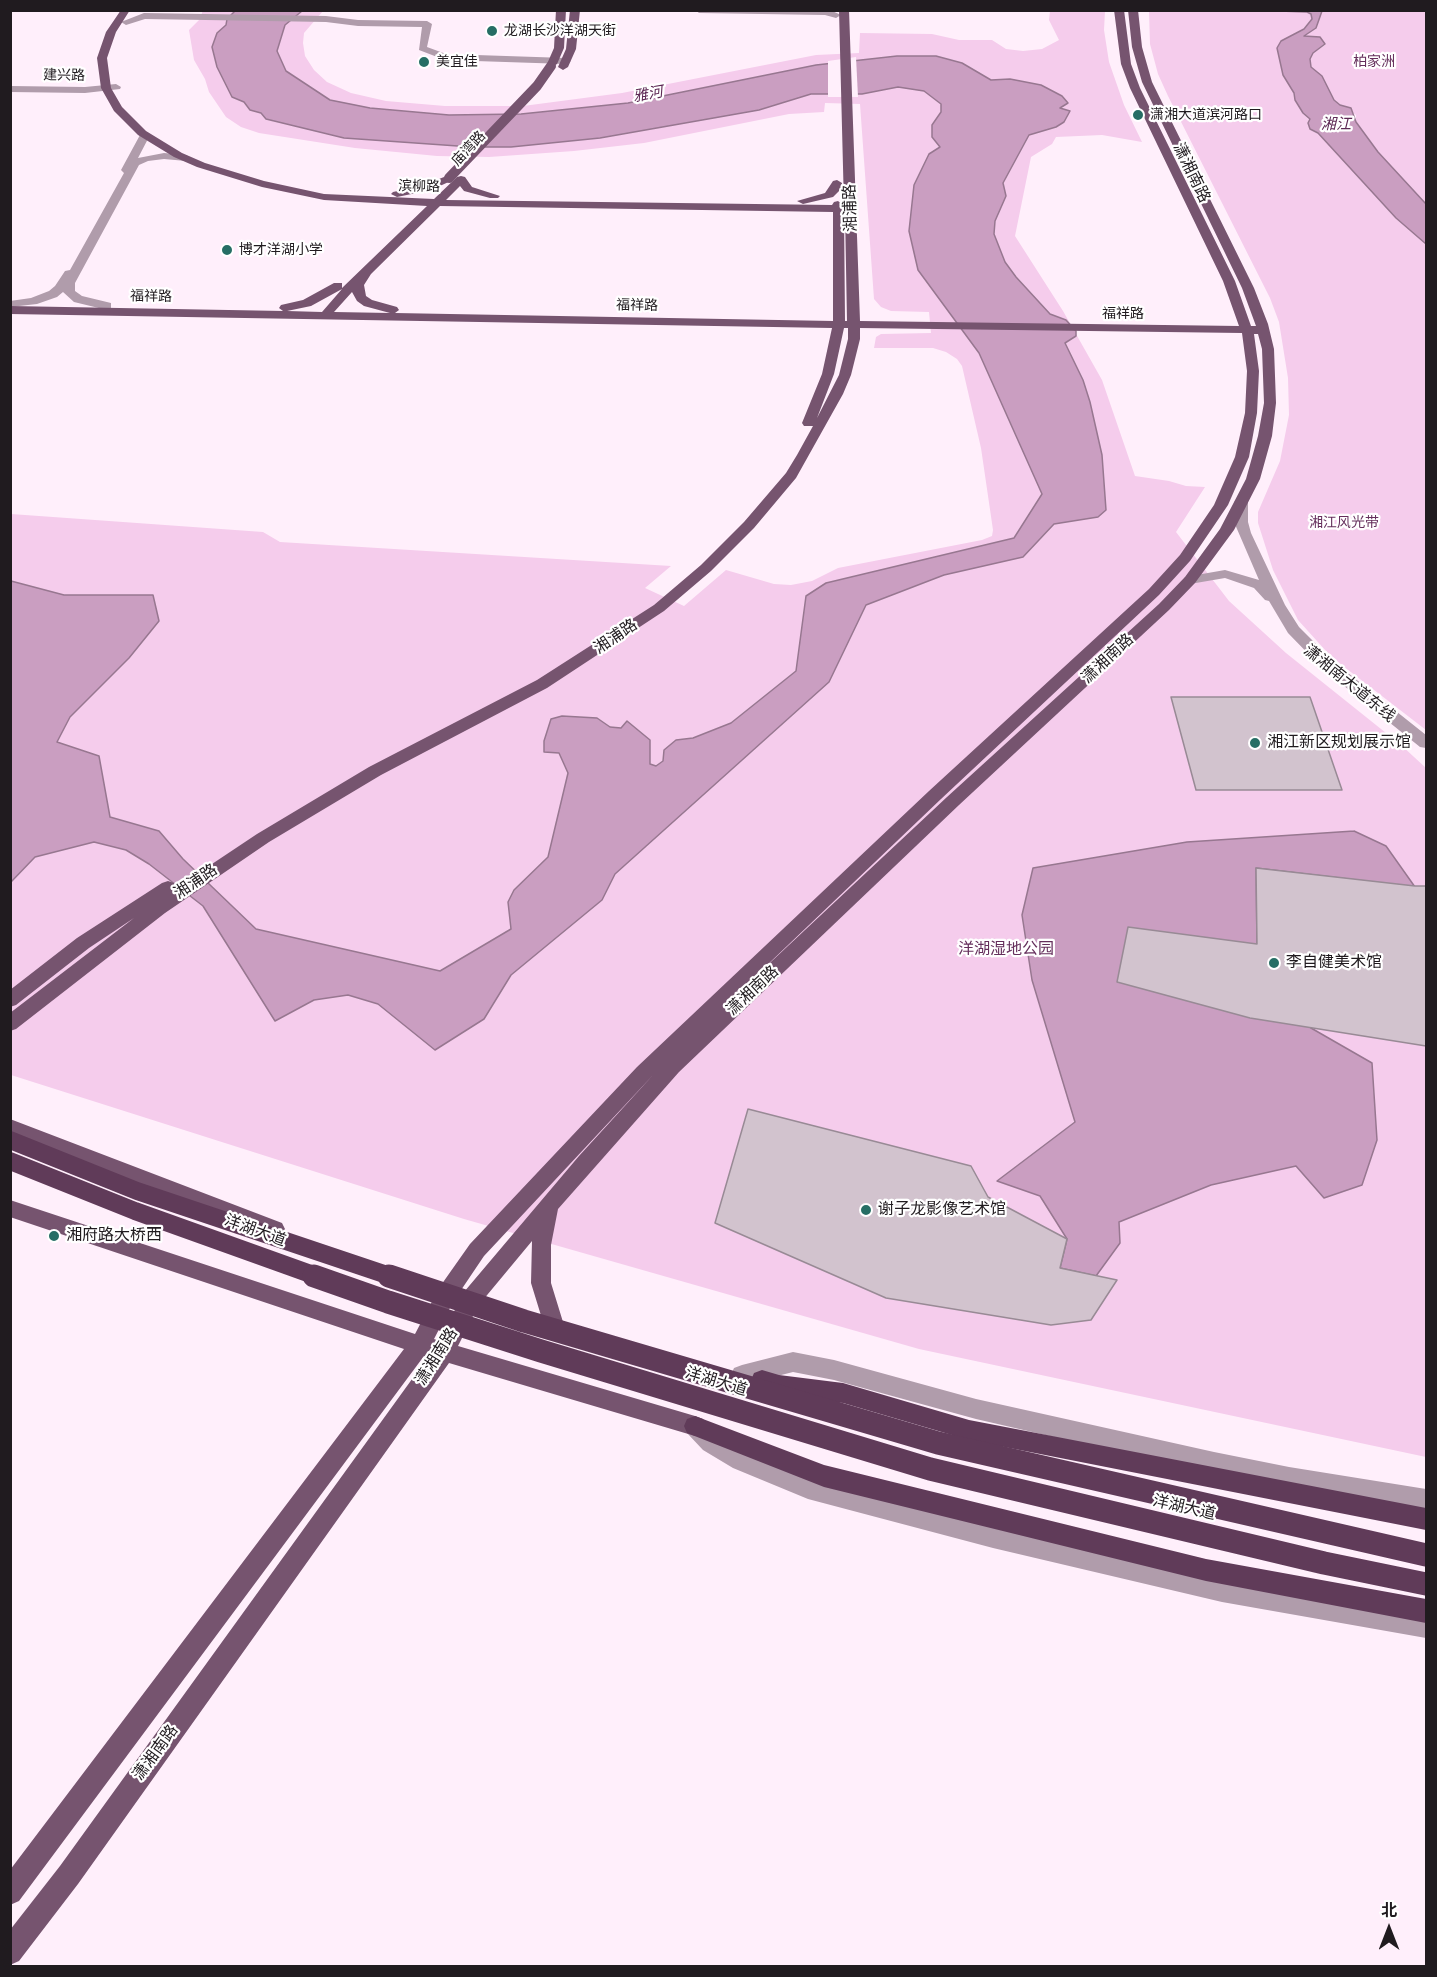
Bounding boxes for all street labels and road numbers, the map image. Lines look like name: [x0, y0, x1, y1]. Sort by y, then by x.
street label: 建兴路: [43, 67, 85, 85]
street label: 庙湾路: [449, 128, 489, 170]
street label: 潇湘南路: [1168, 140, 1214, 206]
street label: 滨柳路: [398, 178, 440, 196]
street label: 湘浦路: [841, 184, 861, 232]
street label: 福祥路: [130, 288, 172, 306]
street label: 福祥路: [616, 297, 658, 315]
street label: 福祥路: [1102, 306, 1144, 322]
street label: 湘浦路: [591, 616, 641, 658]
street label: 潇湘南路: [1078, 630, 1138, 688]
street label: 潇湘南大道东线: [1299, 641, 1399, 727]
street label: 湘浦路: [171, 861, 221, 903]
street label: 潇湘南路: [723, 962, 783, 1020]
street label: 洋湖大道: [222, 1211, 288, 1251]
street label: 潇湘南路: [412, 1325, 462, 1389]
street label: 洋湖大道: [683, 1363, 749, 1401]
street label: 洋湖大道: [1151, 1491, 1217, 1525]
street label: 潇湘南路: [129, 1721, 183, 1785]

